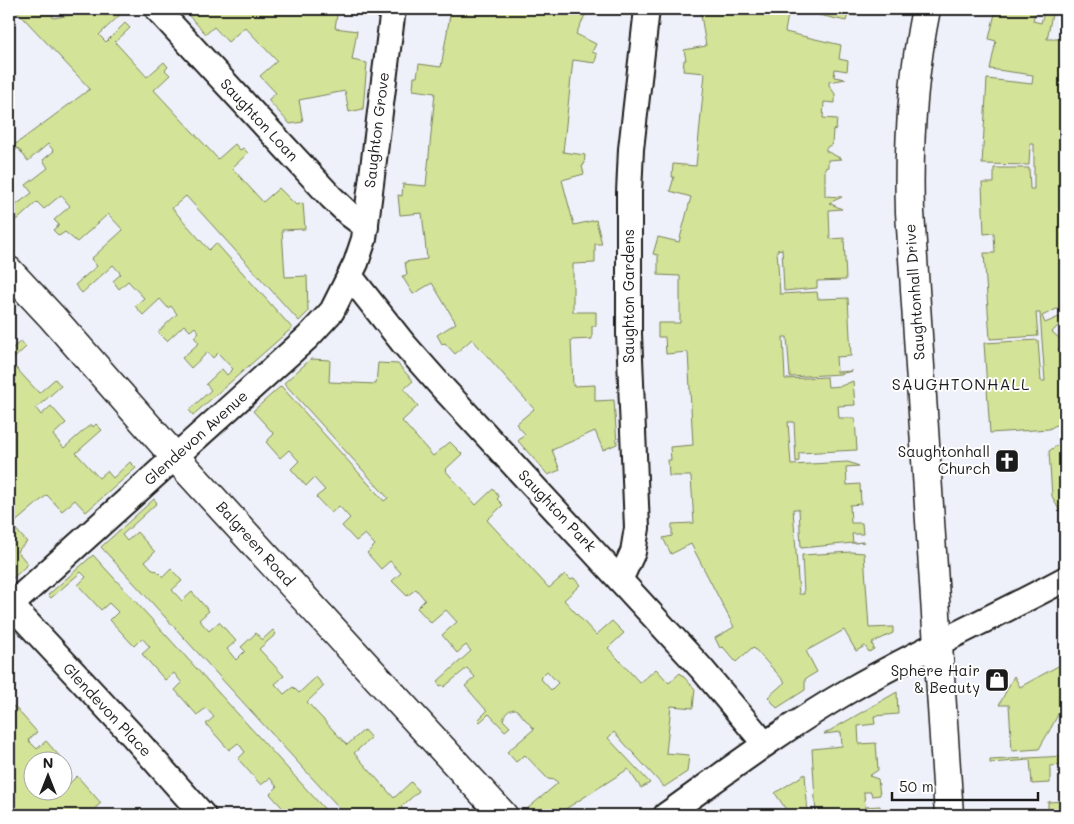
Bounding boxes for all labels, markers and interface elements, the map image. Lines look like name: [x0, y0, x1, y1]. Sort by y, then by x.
street label: Saughton Grove: [359, 71, 393, 189]
street label: Saughton Loan: [216, 74, 303, 165]
street label: Saughtonhall Drive: [899, 223, 929, 361]
street label: Saughton Gardens: [618, 229, 638, 363]
district label: SAUGHTONHALL: [892, 373, 1030, 394]
street label: Glendevon Avenue: [139, 385, 251, 489]
place label: Saughtonhall Church: [898, 441, 990, 478]
church icon: Saughtonhall Church: [994, 448, 1020, 474]
street label: Saughton Park: [514, 465, 601, 556]
street label: Balgreen Road: [212, 497, 299, 590]
street label: Glendevon Place: [59, 658, 157, 761]
place label: Sphere Hair & Beauty: [891, 660, 980, 697]
shop icon: Sphere Hair & Beauty: [984, 667, 1010, 693]
north arrow: [22, 752, 72, 802]
text: N: [43, 753, 53, 772]
scale bar: [892, 769, 1038, 801]
text: 50 m: [899, 776, 934, 796]

